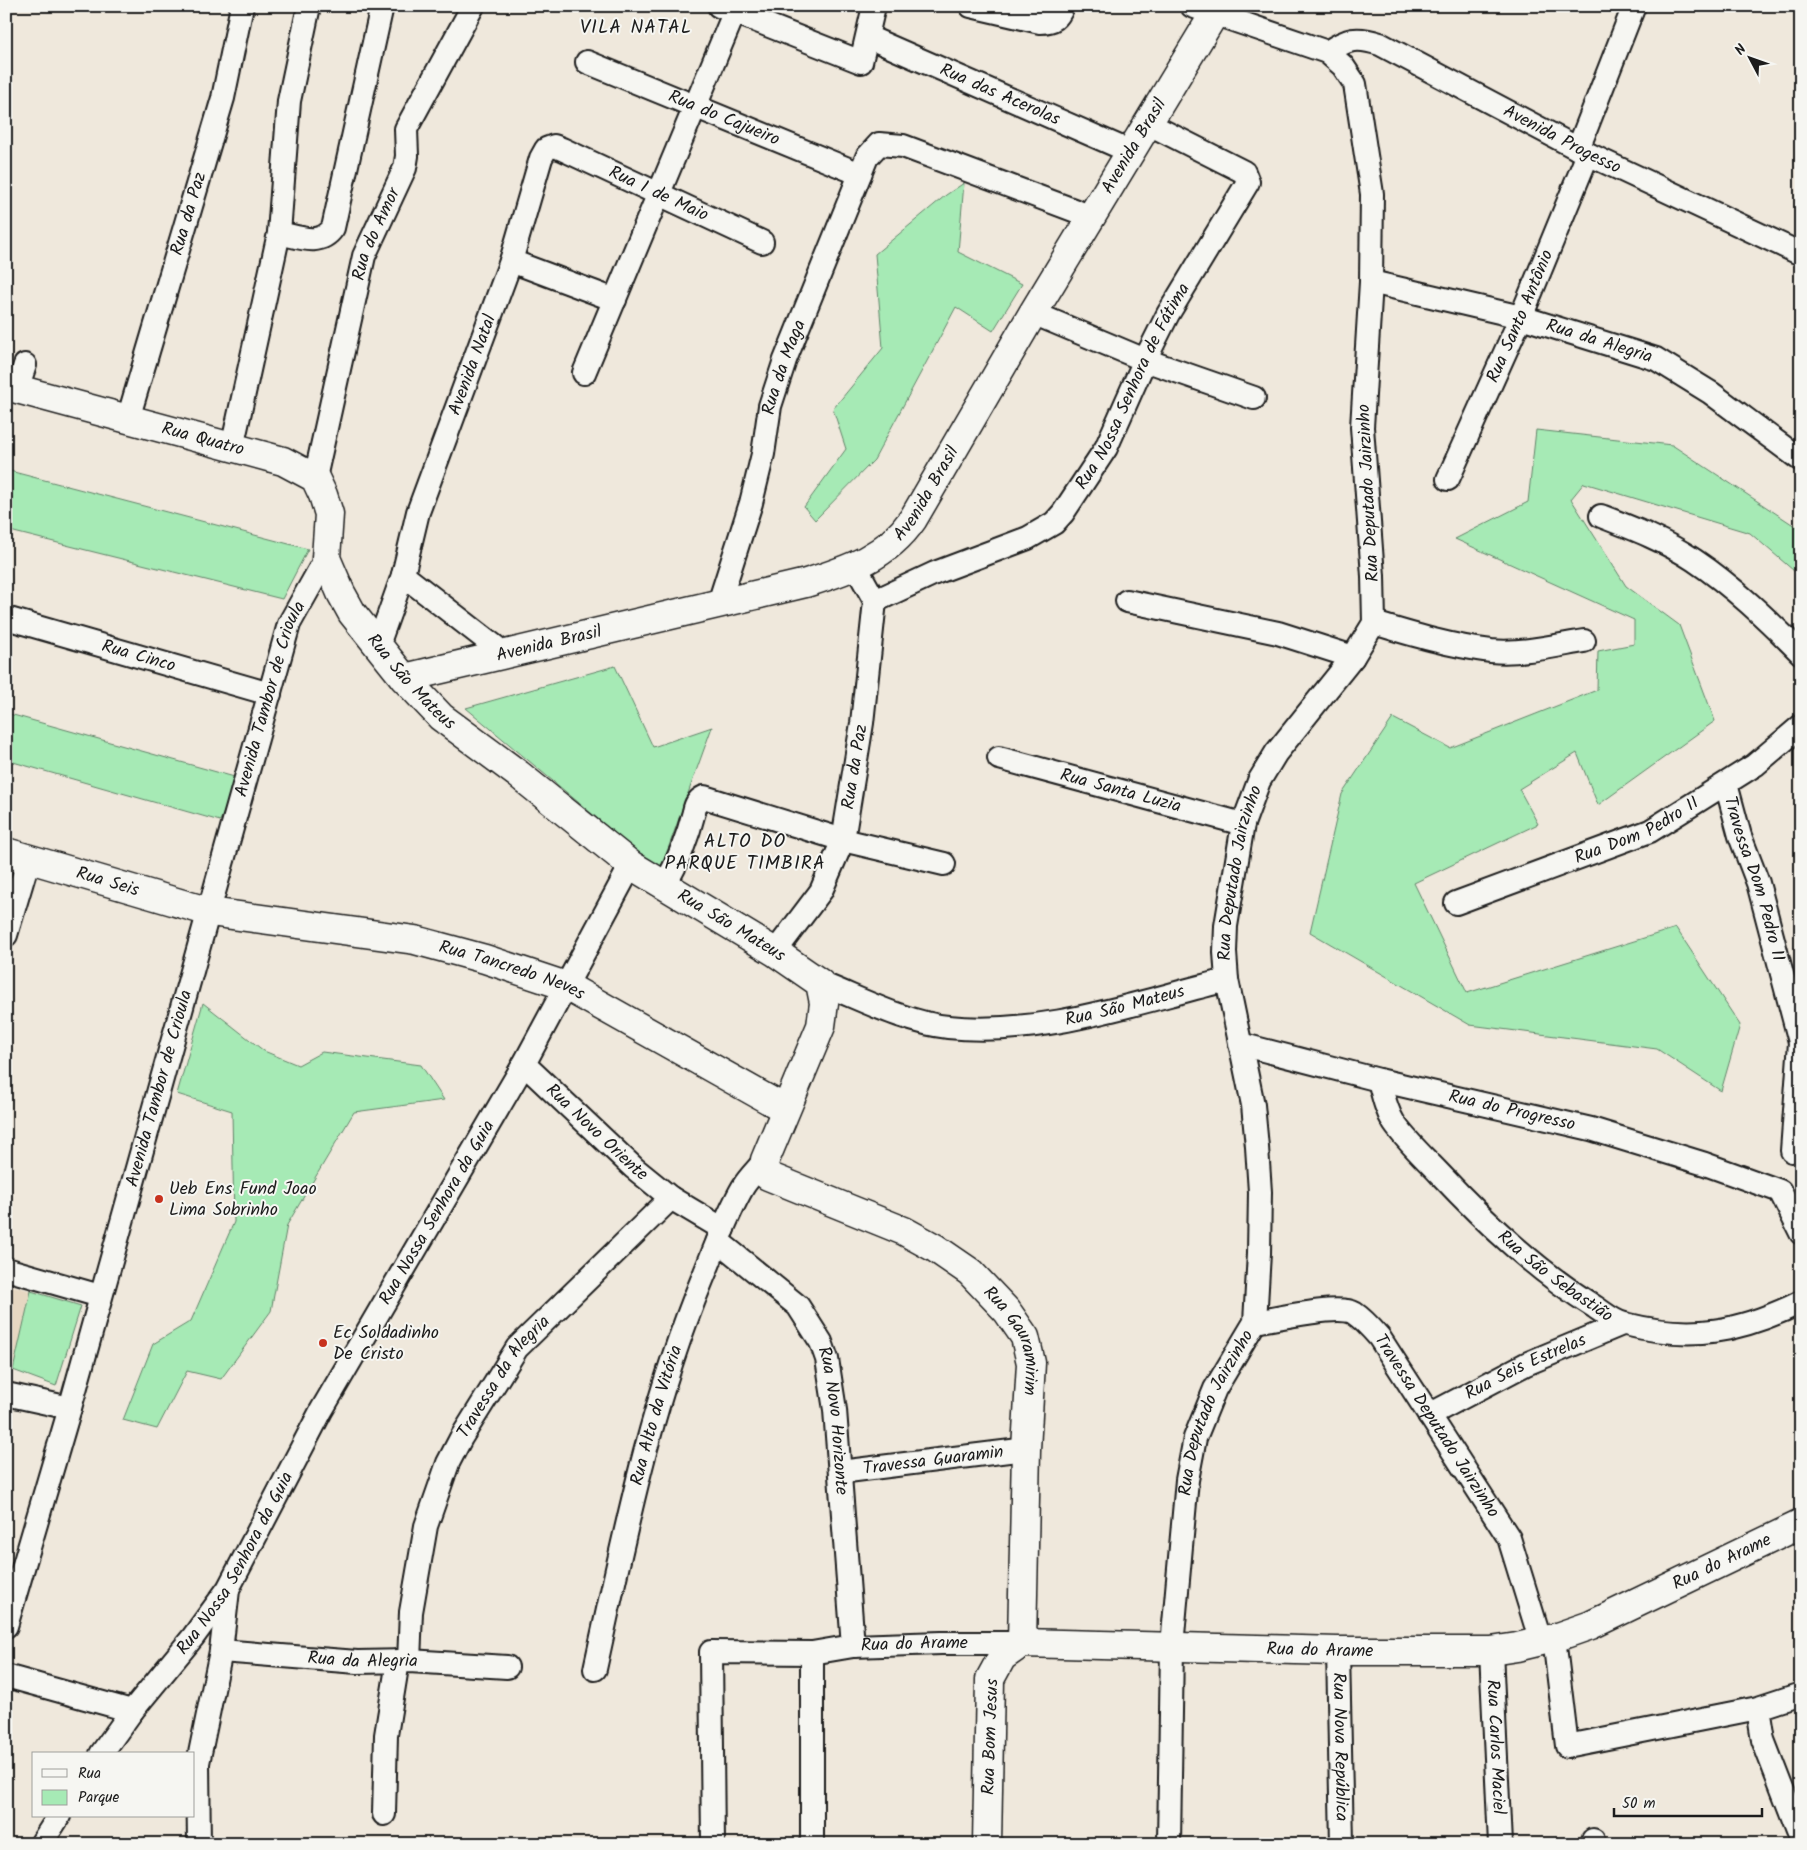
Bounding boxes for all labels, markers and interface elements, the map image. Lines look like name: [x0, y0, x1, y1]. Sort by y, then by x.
district label: VILA NATAL: [580, 13, 692, 43]
north arrow: [1724, 32, 1774, 82]
text: N: [1730, 39, 1752, 61]
street label: Rua das Acerolas: [935, 56, 1065, 134]
street label: Rua do Cajueiro: [664, 82, 784, 154]
street label: Avenida Brasil: [1094, 92, 1175, 200]
street label: Avenida Progesso: [1498, 97, 1626, 182]
street label: Rua 1 de Maio: [604, 158, 713, 230]
street label: Rua da Paz: [163, 169, 215, 259]
street label: Rua do Amor: [345, 182, 409, 283]
street label: Rua Santo Antônio: [1479, 245, 1562, 388]
street label: Rua Nossa Senhora de Fátima: [1068, 277, 1198, 496]
street label: Avenida Natal: [441, 310, 505, 420]
street label: Rua da Alegria: [1542, 311, 1656, 372]
street label: Rua da Maga: [754, 315, 814, 417]
street label: Rua Deputado Jairzinho: [1350, 403, 1388, 583]
street label: Rua Quatro: [158, 414, 248, 464]
street label: Avenida Brasil: [886, 440, 967, 548]
street label: Avenida Tambor de Crioula: [227, 595, 314, 800]
street label: Avenida Brasil: [493, 617, 605, 670]
street label: Rua São Mateus: [359, 627, 462, 738]
street label: Rua Cinco: [98, 632, 179, 681]
street label: Rua da Paz: [834, 722, 876, 812]
street label: Rua Santa Luzia: [1057, 761, 1184, 821]
street label: Rua Deputado Jairzinho: [1210, 781, 1271, 962]
street label: Rua Dom Pedro II: [1570, 789, 1705, 872]
street label: Travessa Dom Pedro II: [1715, 793, 1793, 965]
district label: ALTO DO PARQUE TIMBIRA: [665, 827, 825, 879]
street label: Rua Seis: [73, 859, 143, 905]
street label: Rua São Mateus: [671, 882, 792, 970]
street label: Rua Tancredo Neves: [435, 933, 591, 1009]
street label: Rua São Mateus: [1063, 977, 1188, 1034]
street label: Avenida Tambor de Crioula: [118, 987, 201, 1190]
street label: Rua Novo Oriente: [539, 1077, 655, 1189]
street label: Rua do Progresso: [1446, 1082, 1578, 1139]
street label: Rua Nossa Senhora da Guia: [372, 1115, 503, 1311]
place label: Ueb Ens Fund Joao Lima Sobrinho: [169, 1175, 317, 1225]
marker: Ueb Ens Fund Joao Lima Sobrinho: [153, 1193, 165, 1205]
street label: Rua São Sebastião: [1490, 1223, 1619, 1330]
street label: Rua Gauramirim: [976, 1279, 1046, 1396]
street label: Travessa da Alegria: [450, 1308, 557, 1444]
place label: Ec Soldadinho De Cristo: [333, 1319, 439, 1369]
street label: Rua Deputado Jairzinho: [1171, 1324, 1262, 1497]
street label: Rua Seis Estrelas: [1460, 1326, 1591, 1408]
street label: Travessa Deputado Jairzinho: [1366, 1328, 1507, 1524]
marker: Ec Soldadinho De Cristo: [317, 1337, 329, 1349]
street label: Rua Alto da Vitória: [622, 1341, 691, 1489]
street label: Rua Novo Horizonte: [809, 1342, 856, 1496]
street label: Travessa Guaramin: [861, 1437, 1005, 1484]
street label: Rua Nossa Senhora da Guia: [169, 1466, 301, 1662]
street label: Rua do Arame: [1667, 1526, 1776, 1598]
street label: Rua do Arame: [860, 1629, 968, 1660]
street label: Rua do Arame: [1266, 1635, 1373, 1666]
street label: Rua da Alegria: [306, 1644, 419, 1677]
street label: Rua Nova República: [1324, 1672, 1356, 1822]
street label: Rua Bom Jesus: [974, 1678, 1008, 1796]
street label: Rua Carlos Maciel: [1478, 1679, 1513, 1816]
legend: [32, 1752, 195, 1818]
text: Rua: [78, 1762, 101, 1786]
scale bar: [1614, 1785, 1762, 1817]
text: Parque: [78, 1786, 119, 1810]
text: 50 m: [1622, 1792, 1656, 1816]

